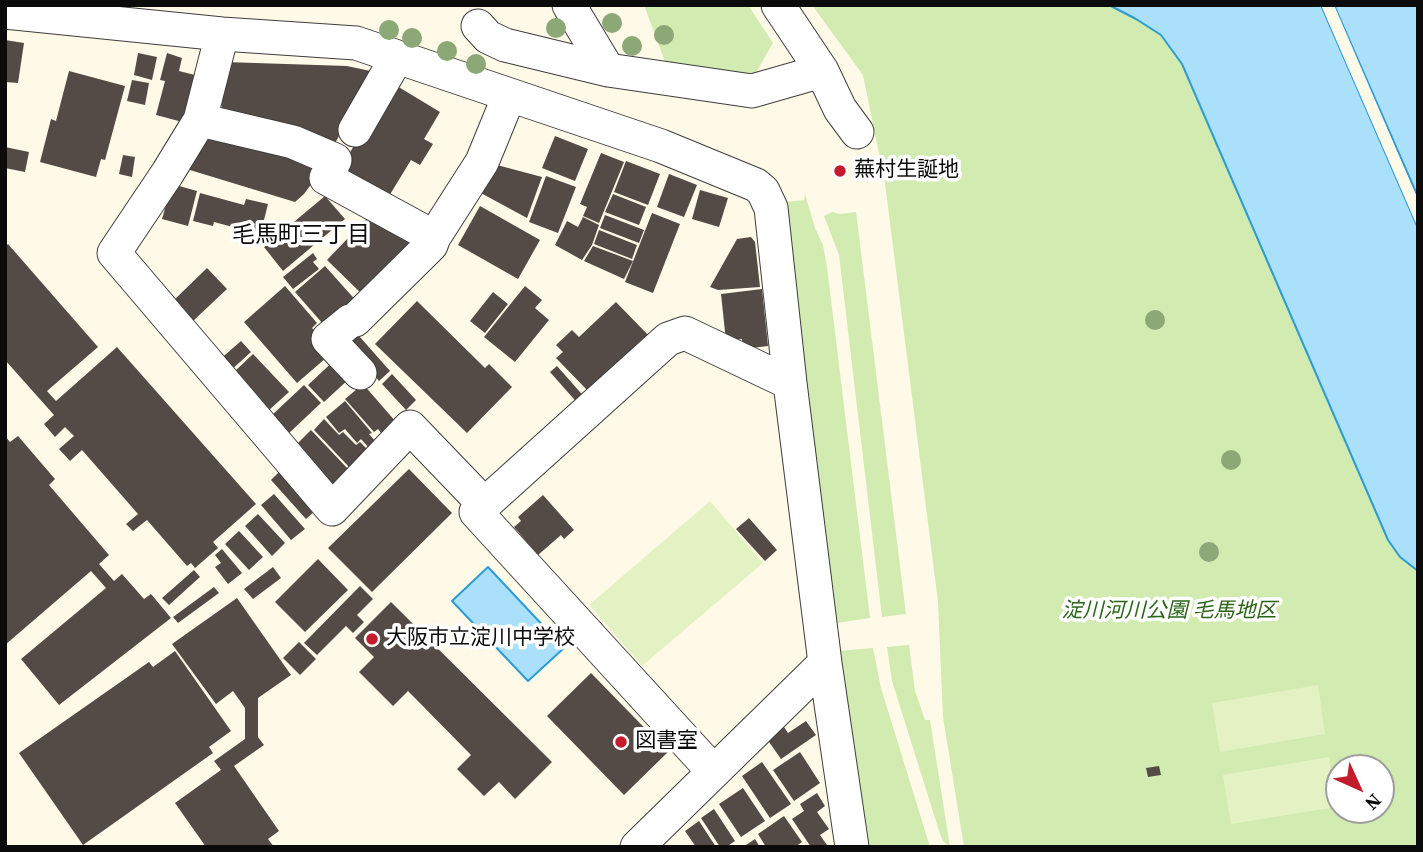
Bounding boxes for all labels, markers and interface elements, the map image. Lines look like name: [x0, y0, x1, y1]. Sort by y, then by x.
place label: 蕪村生誕地: [854, 158, 959, 184]
marker: 蕪村生誕地: [832, 163, 848, 179]
district label: 毛馬町三丁目: [232, 222, 370, 250]
park label: 淀川河川公園 毛馬地区: [1062, 599, 1276, 625]
place label: 大阪市立淀川中学校: [386, 626, 575, 652]
marker: 大阪市立淀川中学校: [364, 631, 380, 647]
place label: 図書室: [635, 729, 698, 755]
marker: 図書室: [613, 734, 629, 750]
north arrow: [1325, 754, 1395, 824]
text: N: [1359, 788, 1388, 817]

